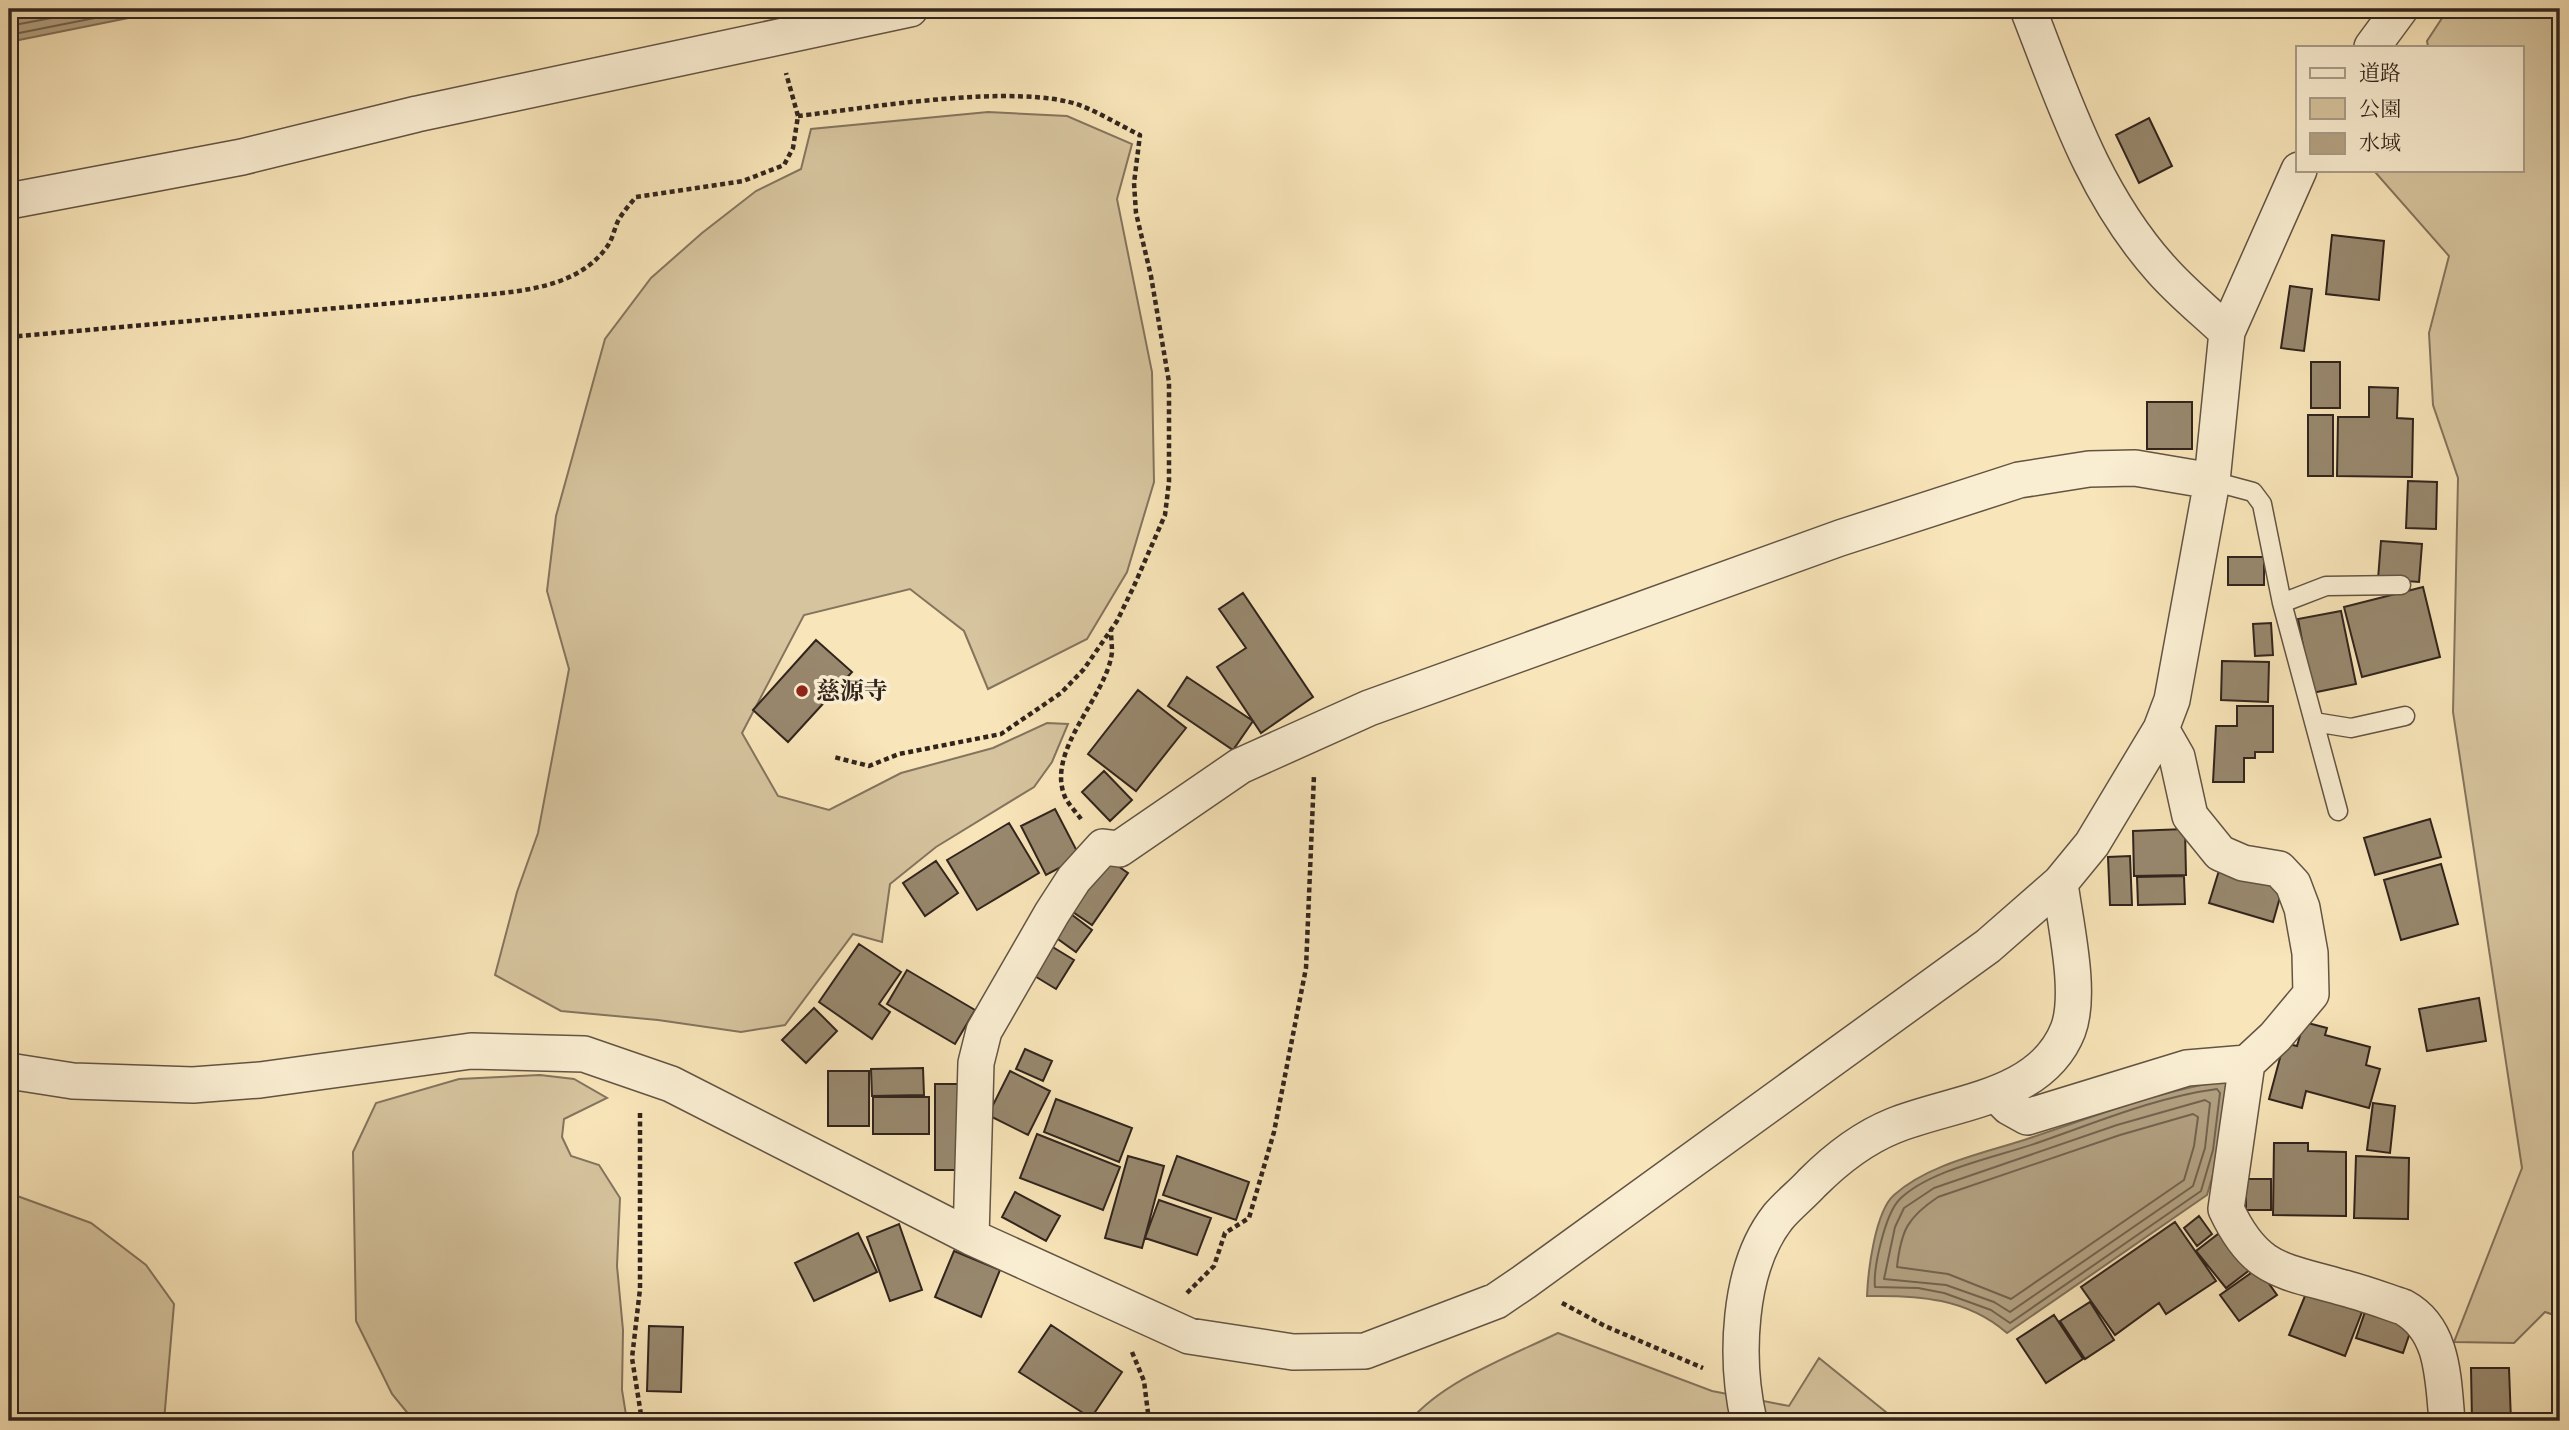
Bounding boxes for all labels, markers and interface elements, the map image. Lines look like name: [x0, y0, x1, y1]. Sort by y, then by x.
legend: [2296, 46, 2524, 172]
text: 道路: [2359, 60, 2401, 86]
text: 公園: [2359, 96, 2401, 122]
text: 水域: [2359, 130, 2401, 156]
place label: 慈源寺: [816, 676, 888, 706]
marker: 慈源寺: [794, 683, 810, 699]

